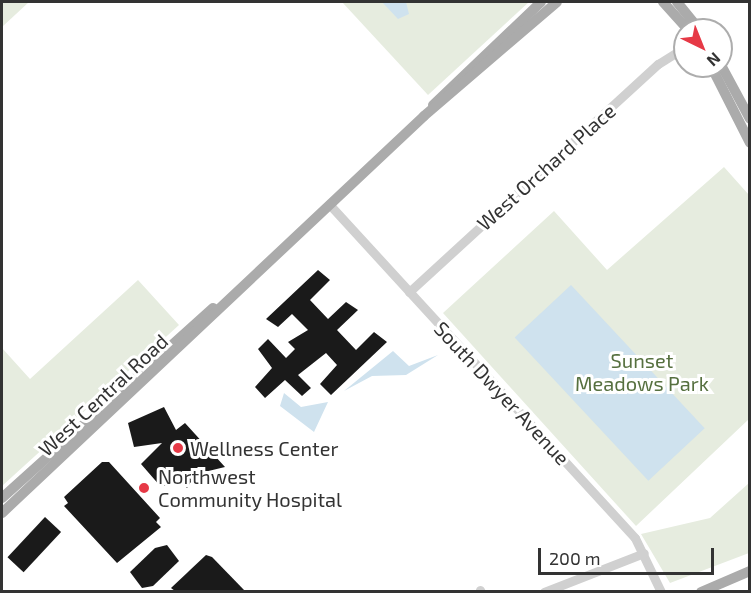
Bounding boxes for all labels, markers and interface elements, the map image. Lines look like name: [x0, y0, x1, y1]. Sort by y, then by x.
north arrow: [673, 18, 733, 78]
text: N: [704, 49, 725, 71]
street label: West Orchard Place: [472, 99, 620, 235]
street label: South Dwyer Avenue: [429, 316, 575, 470]
street label: West Central Road: [33, 329, 173, 461]
park label: Sunset Meadows Park: [575, 349, 709, 396]
place label: Wellness Center: [190, 436, 338, 460]
marker: Wellness Center: [171, 441, 185, 455]
place label: Northwest Community Hospital: [158, 464, 342, 511]
marker: Northwest Community Hospital: [135, 479, 153, 497]
scale bar: [541, 536, 716, 574]
text: 200 m: [549, 547, 601, 569]

